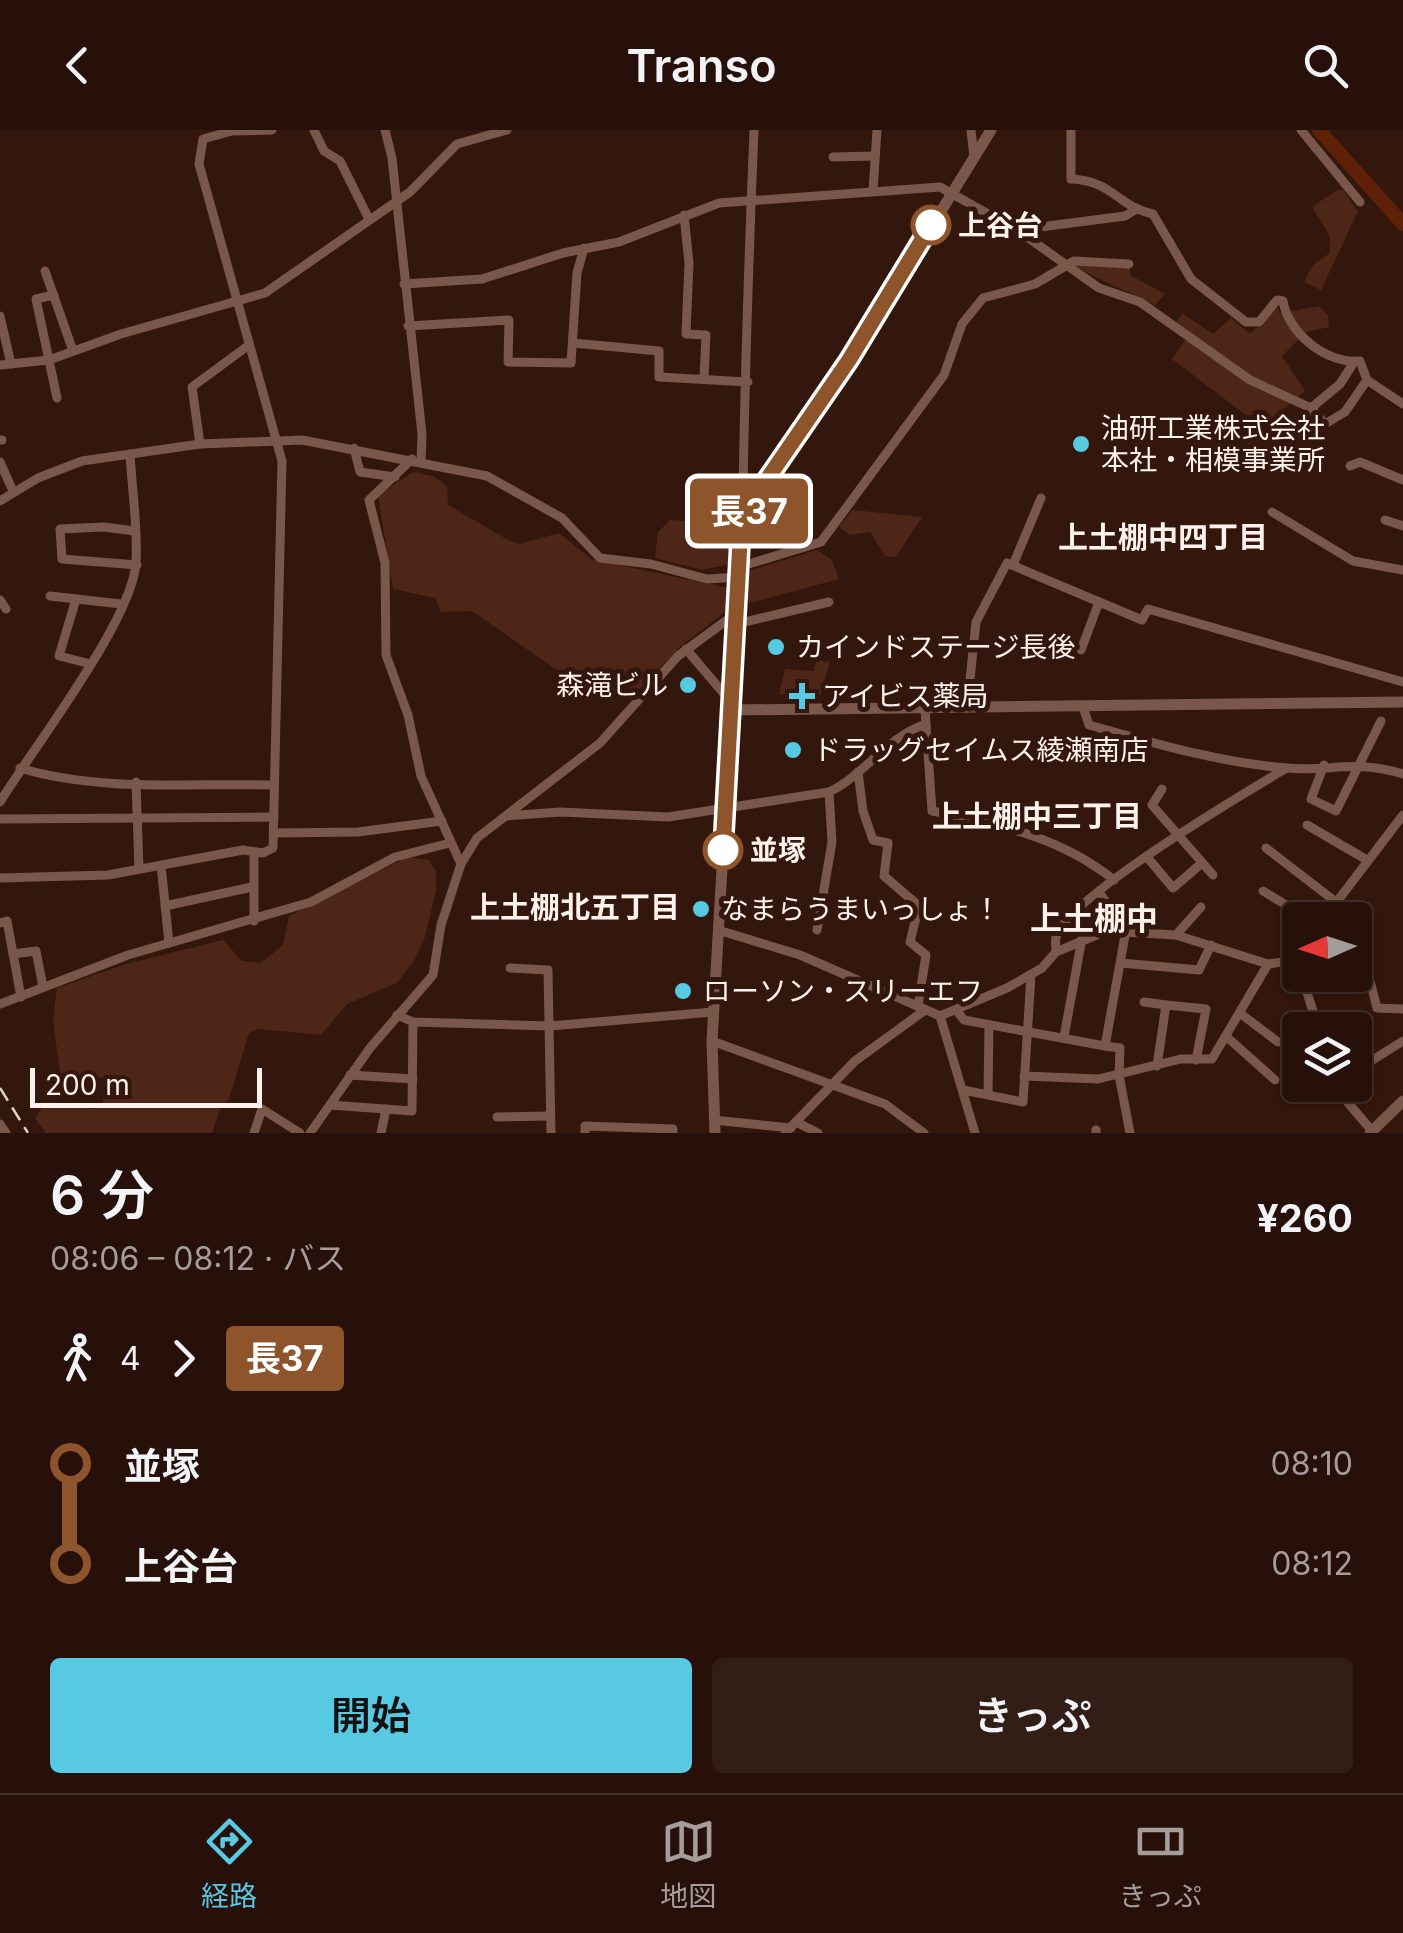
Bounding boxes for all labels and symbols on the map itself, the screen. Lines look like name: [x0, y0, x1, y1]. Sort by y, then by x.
marker: 上谷台: [912, 206, 950, 244]
place label: 上谷台: [958, 208, 1042, 242]
place label: 油研工業株式会社 本社・相模事業所: [1101, 411, 1325, 477]
marker: 油研工業株式会社 本社・相模事業所: [1070, 433, 1092, 455]
line badge: 長37: [692, 478, 806, 544]
district label: 上土棚中四丁目: [1058, 519, 1268, 555]
place label: カインドステージ長後: [796, 630, 1075, 664]
marker: カインドステージ長後: [765, 636, 787, 658]
place label: 森滝ビル: [556, 668, 668, 702]
marker: 森滝ビル: [677, 674, 699, 696]
place label: アイビス薬局: [822, 679, 989, 713]
marker: アイビス薬局: [791, 685, 813, 707]
place label: ドラッグセイムス綾瀬南店: [813, 733, 1148, 767]
marker: ドラッグセイムス綾瀬南店: [782, 739, 804, 761]
district label: 上土棚中三丁目: [932, 798, 1142, 834]
marker: 並塚: [704, 831, 742, 869]
place label: 並塚: [750, 833, 806, 867]
district label: 上土棚北五丁目: [470, 889, 680, 925]
place label: なまらうまいっしょ！: [721, 892, 1001, 926]
marker: なまらうまいっしょ！: [690, 898, 712, 920]
district label: 上土棚中: [1030, 899, 1158, 938]
north arrow: [1282, 902, 1372, 992]
place label: ローソン・スリーエフ: [703, 974, 983, 1008]
marker: ローソン・スリーエフ: [672, 980, 694, 1002]
scale bar: [30, 1063, 262, 1108]

